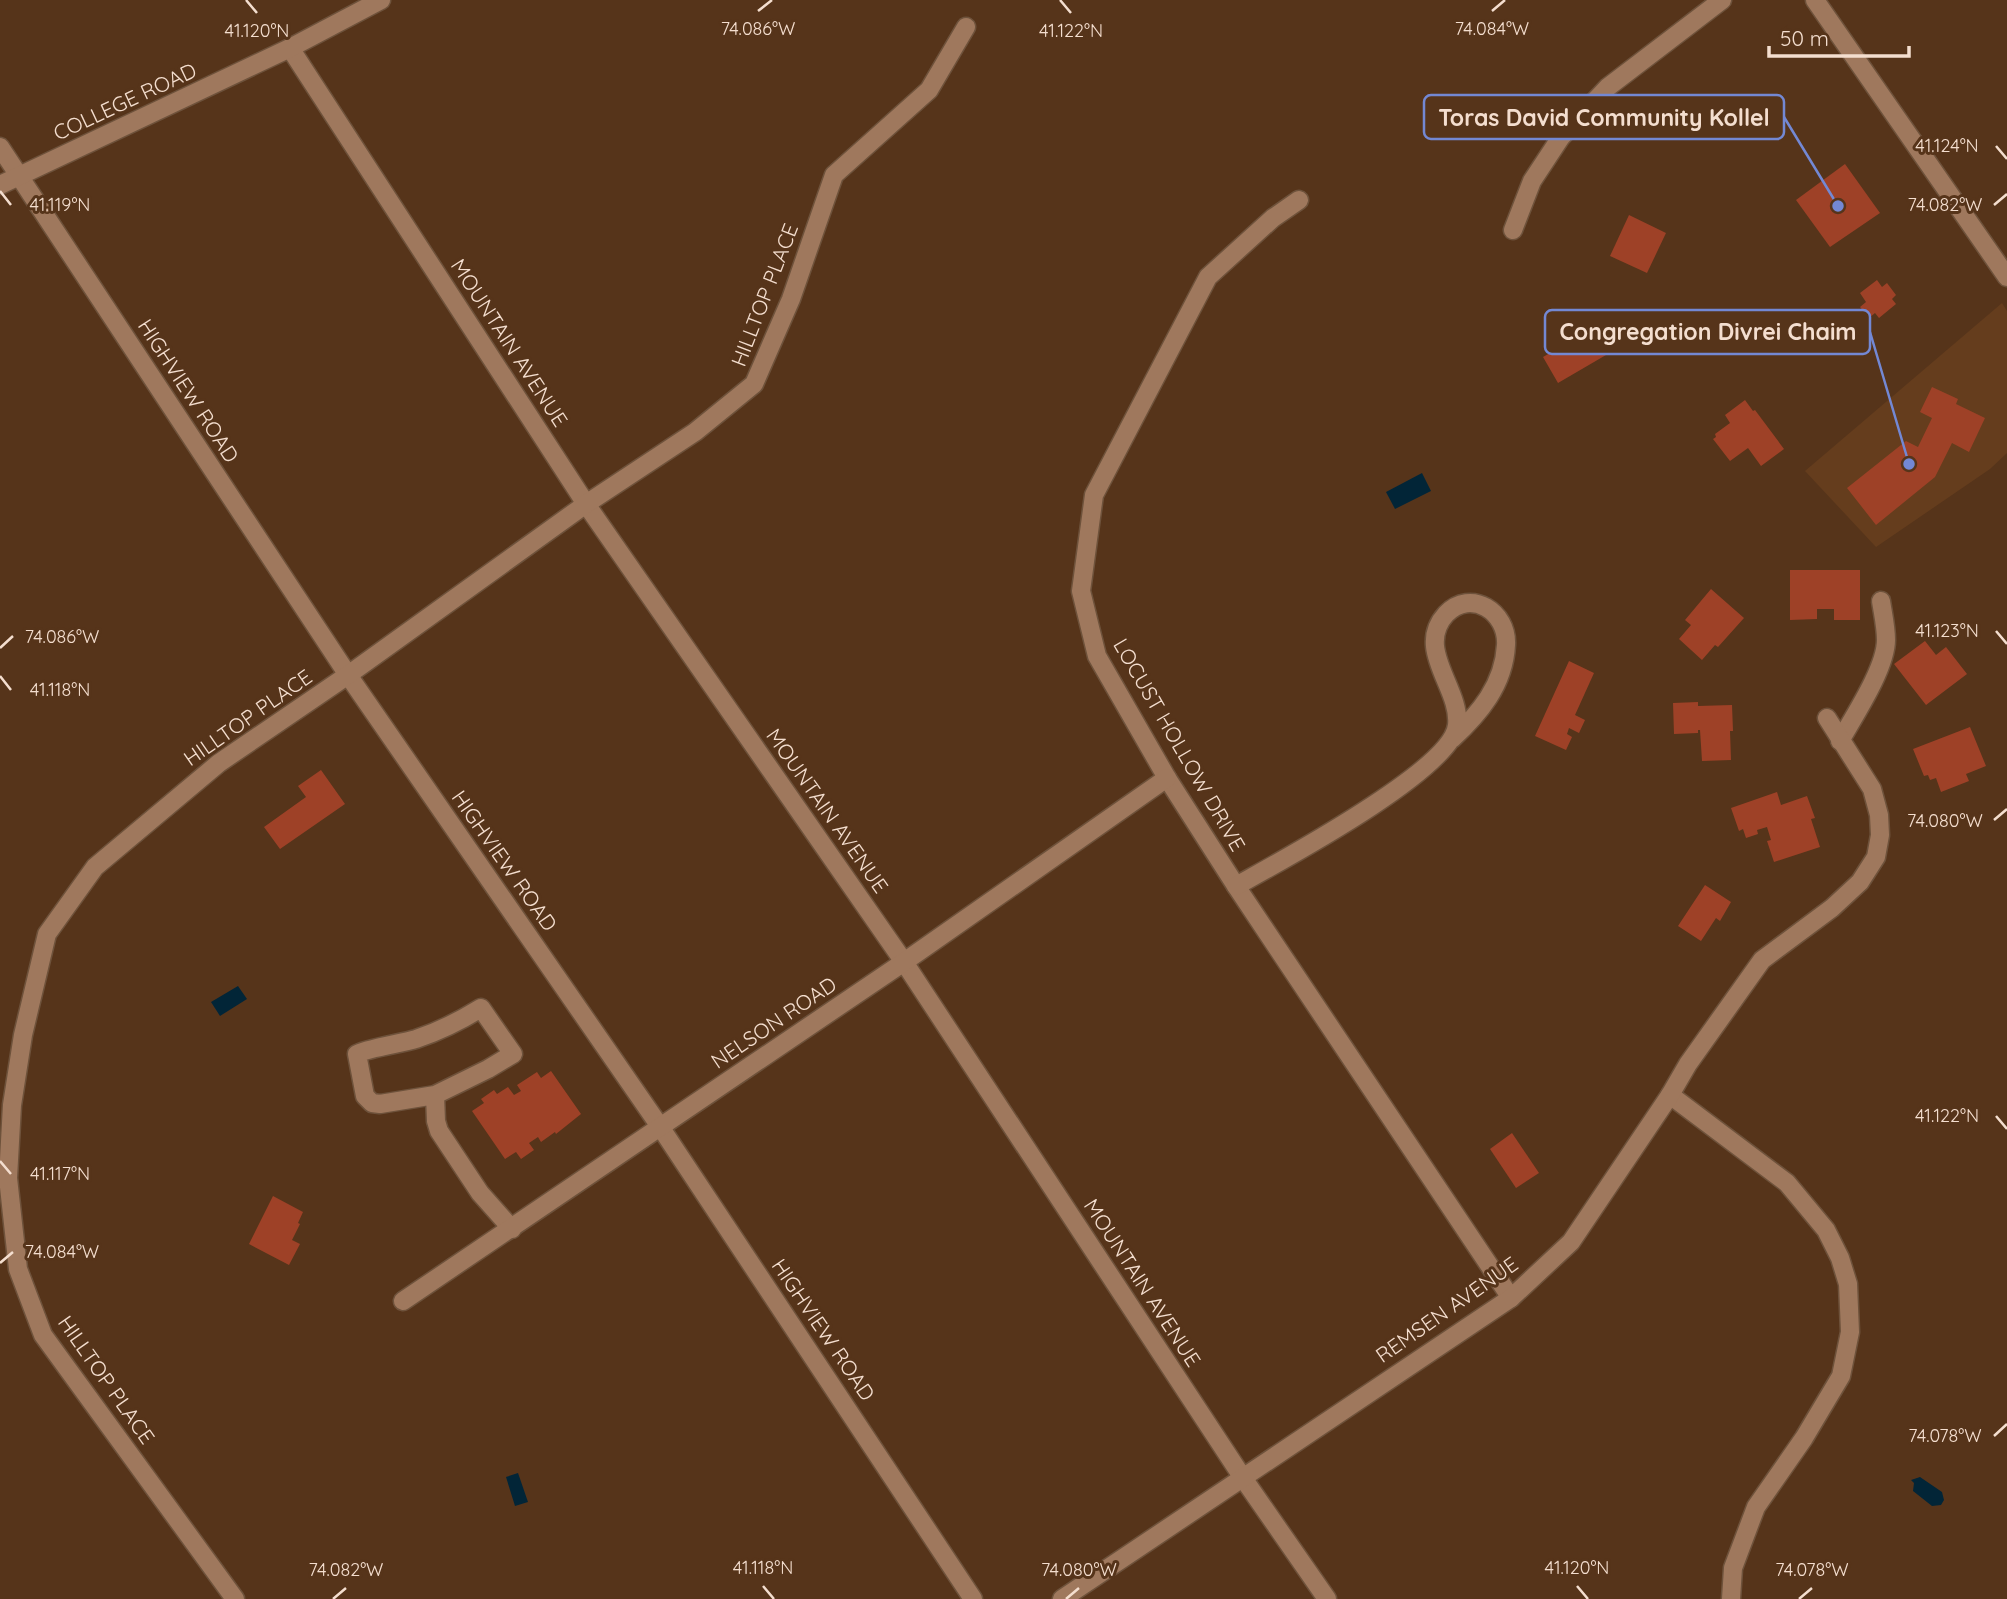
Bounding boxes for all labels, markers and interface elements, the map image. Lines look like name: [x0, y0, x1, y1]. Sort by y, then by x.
scale bar: [1769, 14, 1909, 58]
text: 74.086°W: [721, 17, 795, 40]
text: 74.084°W: [1455, 17, 1529, 40]
text: 41.120°N: [225, 19, 289, 42]
text: 41.122°N: [1039, 19, 1103, 42]
text: 50 m: [1780, 25, 1829, 51]
street label: COLLEGE ROAD: [49, 57, 200, 146]
callout: Toras David Community Kollel: [1424, 95, 1784, 139]
text: Toras David Community Kollel: [1438, 103, 1770, 132]
text: 41.124°N: [1915, 134, 1979, 157]
text: 41.119°N: [30, 193, 90, 216]
text: 74.082°W: [1907, 193, 1983, 216]
street label: HILLTOP PLACE: [725, 220, 803, 370]
street label: MOUNTAIN AVENUE: [446, 254, 574, 431]
callout: Congregation Divrei Chaim: [1545, 310, 1870, 354]
street label: HIGHVIEW ROAD: [133, 314, 245, 467]
text: Congregation Divrei Chaim: [1559, 317, 1857, 346]
text: 41.123°N: [1915, 619, 1979, 642]
text: 74.086°W: [25, 625, 99, 648]
street label: LOCUST HOLLOW DRIVE: [1108, 633, 1251, 856]
street label: HILLTOP PLACE: [178, 663, 317, 771]
text: 41.118°N: [30, 678, 90, 701]
street label: MOUNTAIN AVENUE: [761, 723, 894, 898]
street label: HIGHVIEW ROAD: [447, 785, 563, 936]
text: 74.080°W: [1907, 809, 1983, 832]
street label: NELSON ROAD: [706, 971, 841, 1074]
text: 41.122°N: [1915, 1104, 1979, 1127]
text: 41.117°N: [30, 1162, 90, 1185]
street label: MOUNTAIN AVENUE: [1079, 1194, 1207, 1371]
text: 74.084°W: [25, 1240, 99, 1263]
street label: REMSEN AVENUE: [1370, 1250, 1523, 1368]
street label: HIGHVIEW ROAD: [767, 1253, 881, 1405]
street label: HILLTOP PLACE: [53, 1310, 161, 1449]
text: 74.078°W: [1908, 1424, 1982, 1447]
text: 41.118°N: [733, 1556, 793, 1579]
text: 41.120°N: [1545, 1556, 1609, 1579]
text: 74.082°W: [308, 1558, 384, 1581]
text: 74.080°W: [1041, 1558, 1117, 1581]
text: 74.078°W: [1775, 1558, 1849, 1581]

